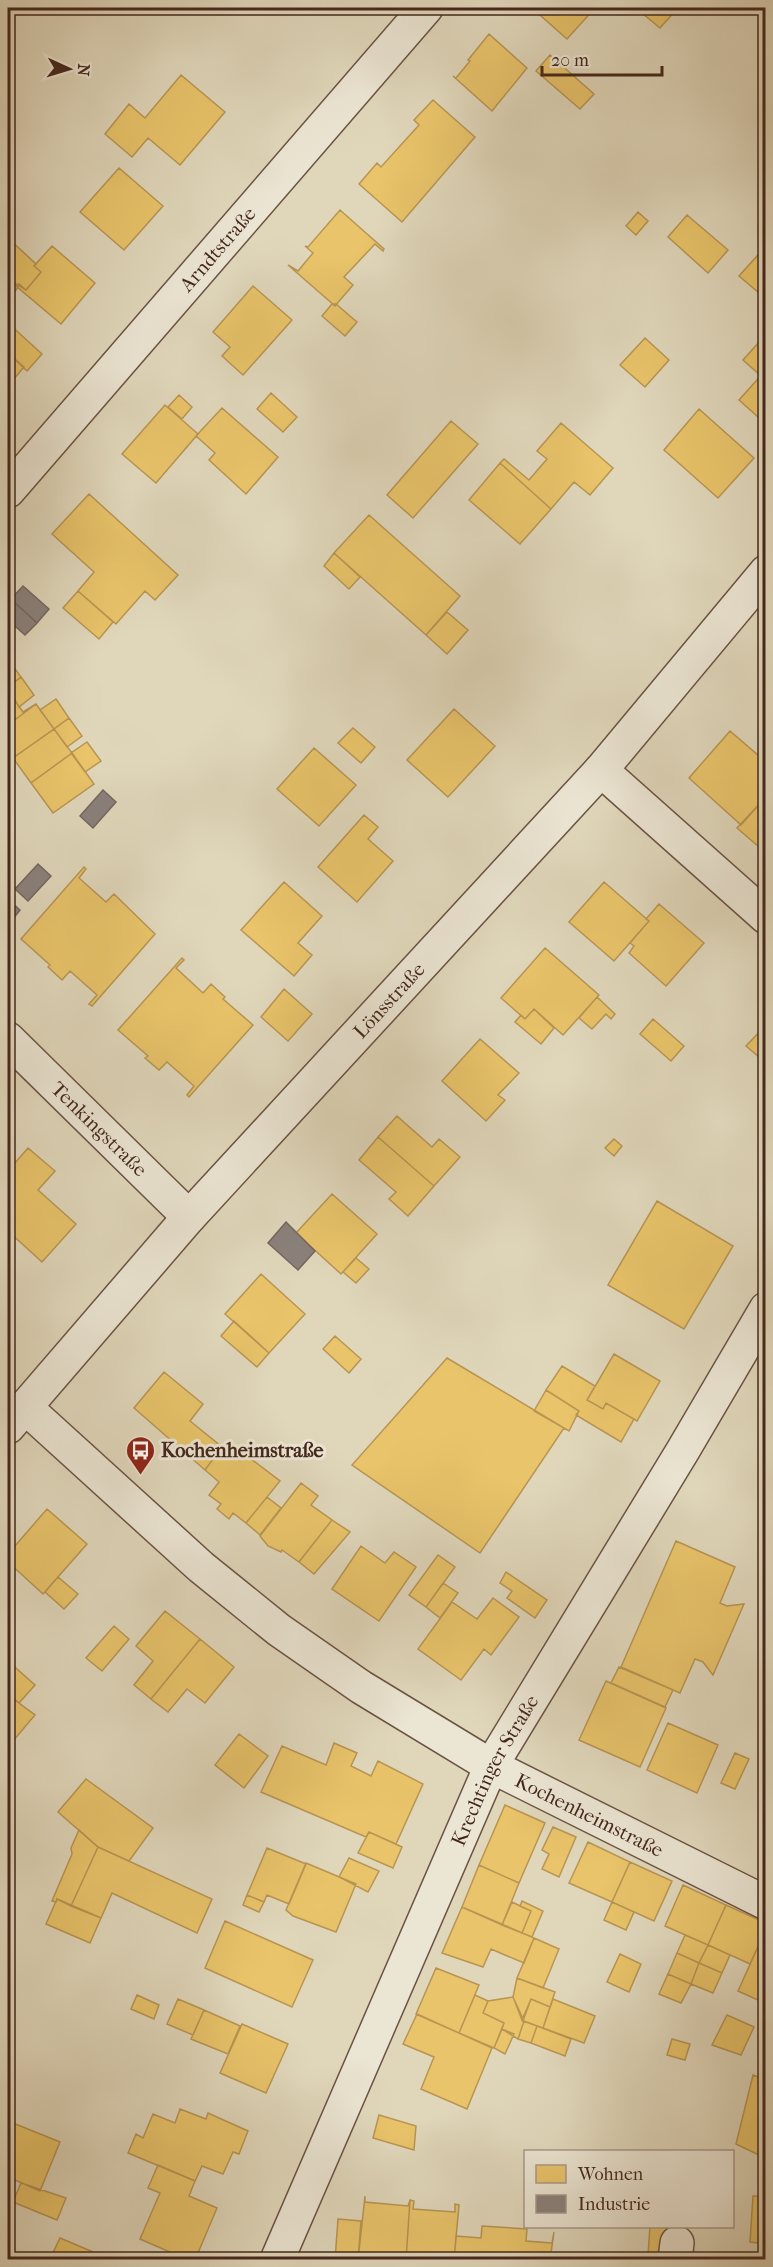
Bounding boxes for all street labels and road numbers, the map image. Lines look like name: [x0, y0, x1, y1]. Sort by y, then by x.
street label: Arndtstraße: [174, 202, 261, 297]
street label: Lönsstraße: [349, 958, 430, 1043]
street label: Tenkingstraße: [46, 1077, 152, 1181]
street label: Krechtinger Straße: [447, 1691, 543, 1849]
street label: Kochenheimstraße: [511, 1769, 667, 1862]

